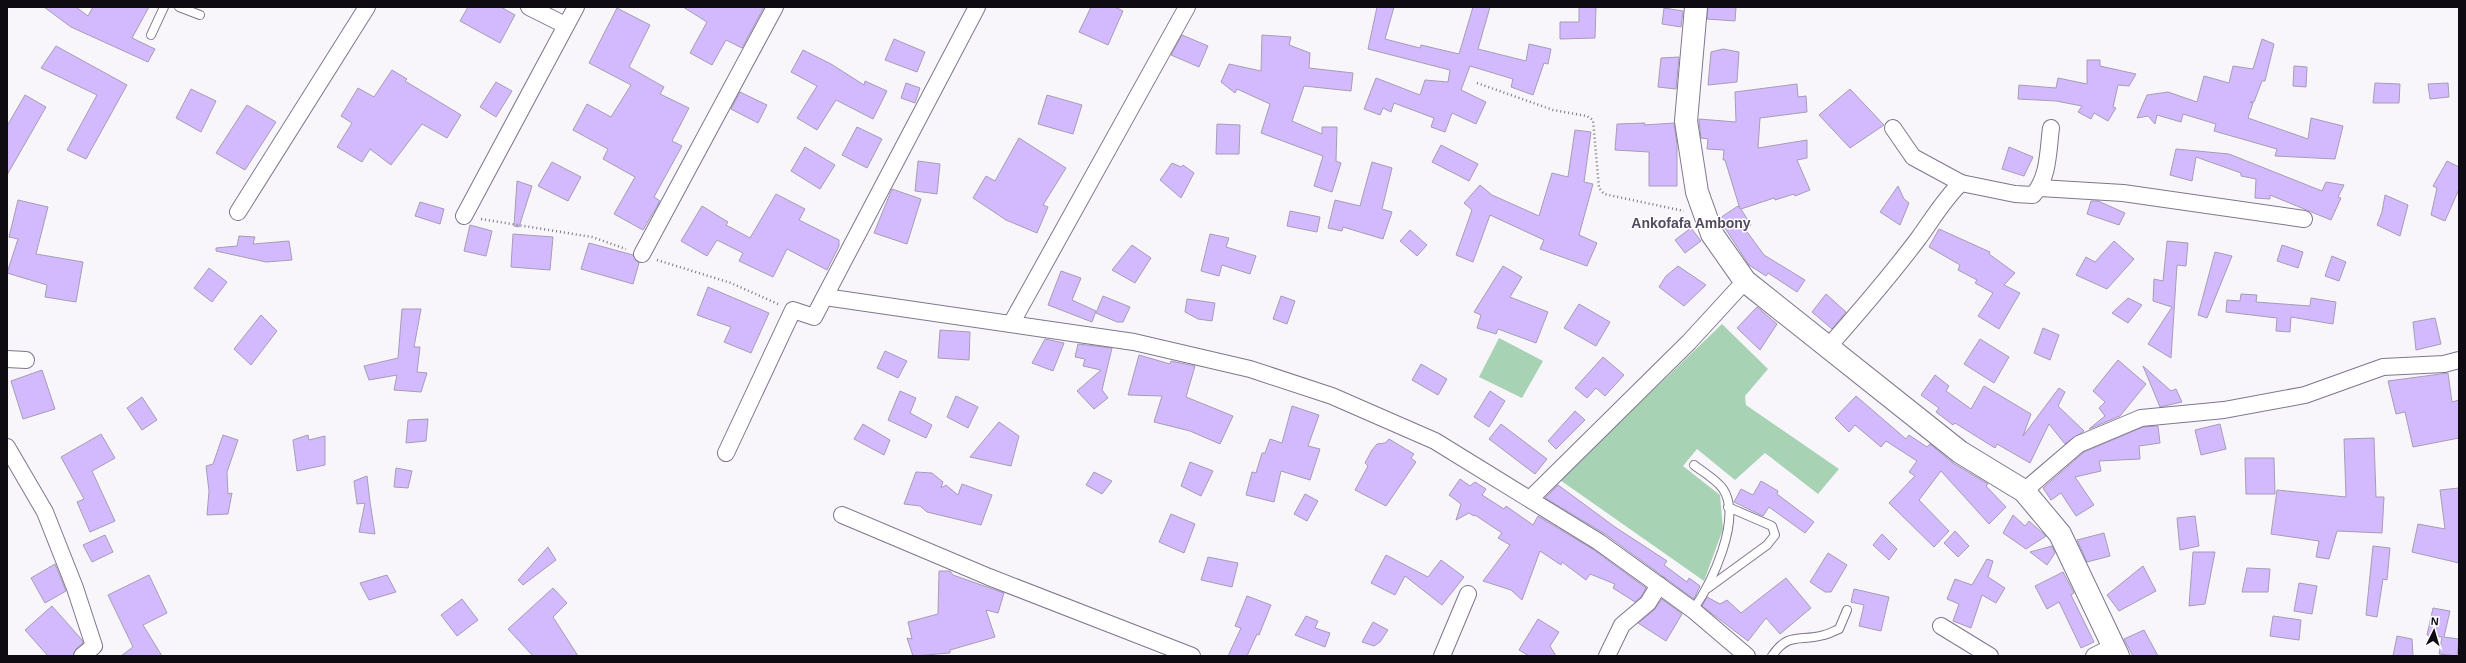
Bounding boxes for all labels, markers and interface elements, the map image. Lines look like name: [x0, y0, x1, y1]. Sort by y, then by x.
district label: Ankofafa Ambony: [1631, 215, 1751, 231]
north arrow: [2414, 611, 2454, 651]
text: N: [2430, 615, 2439, 627]

